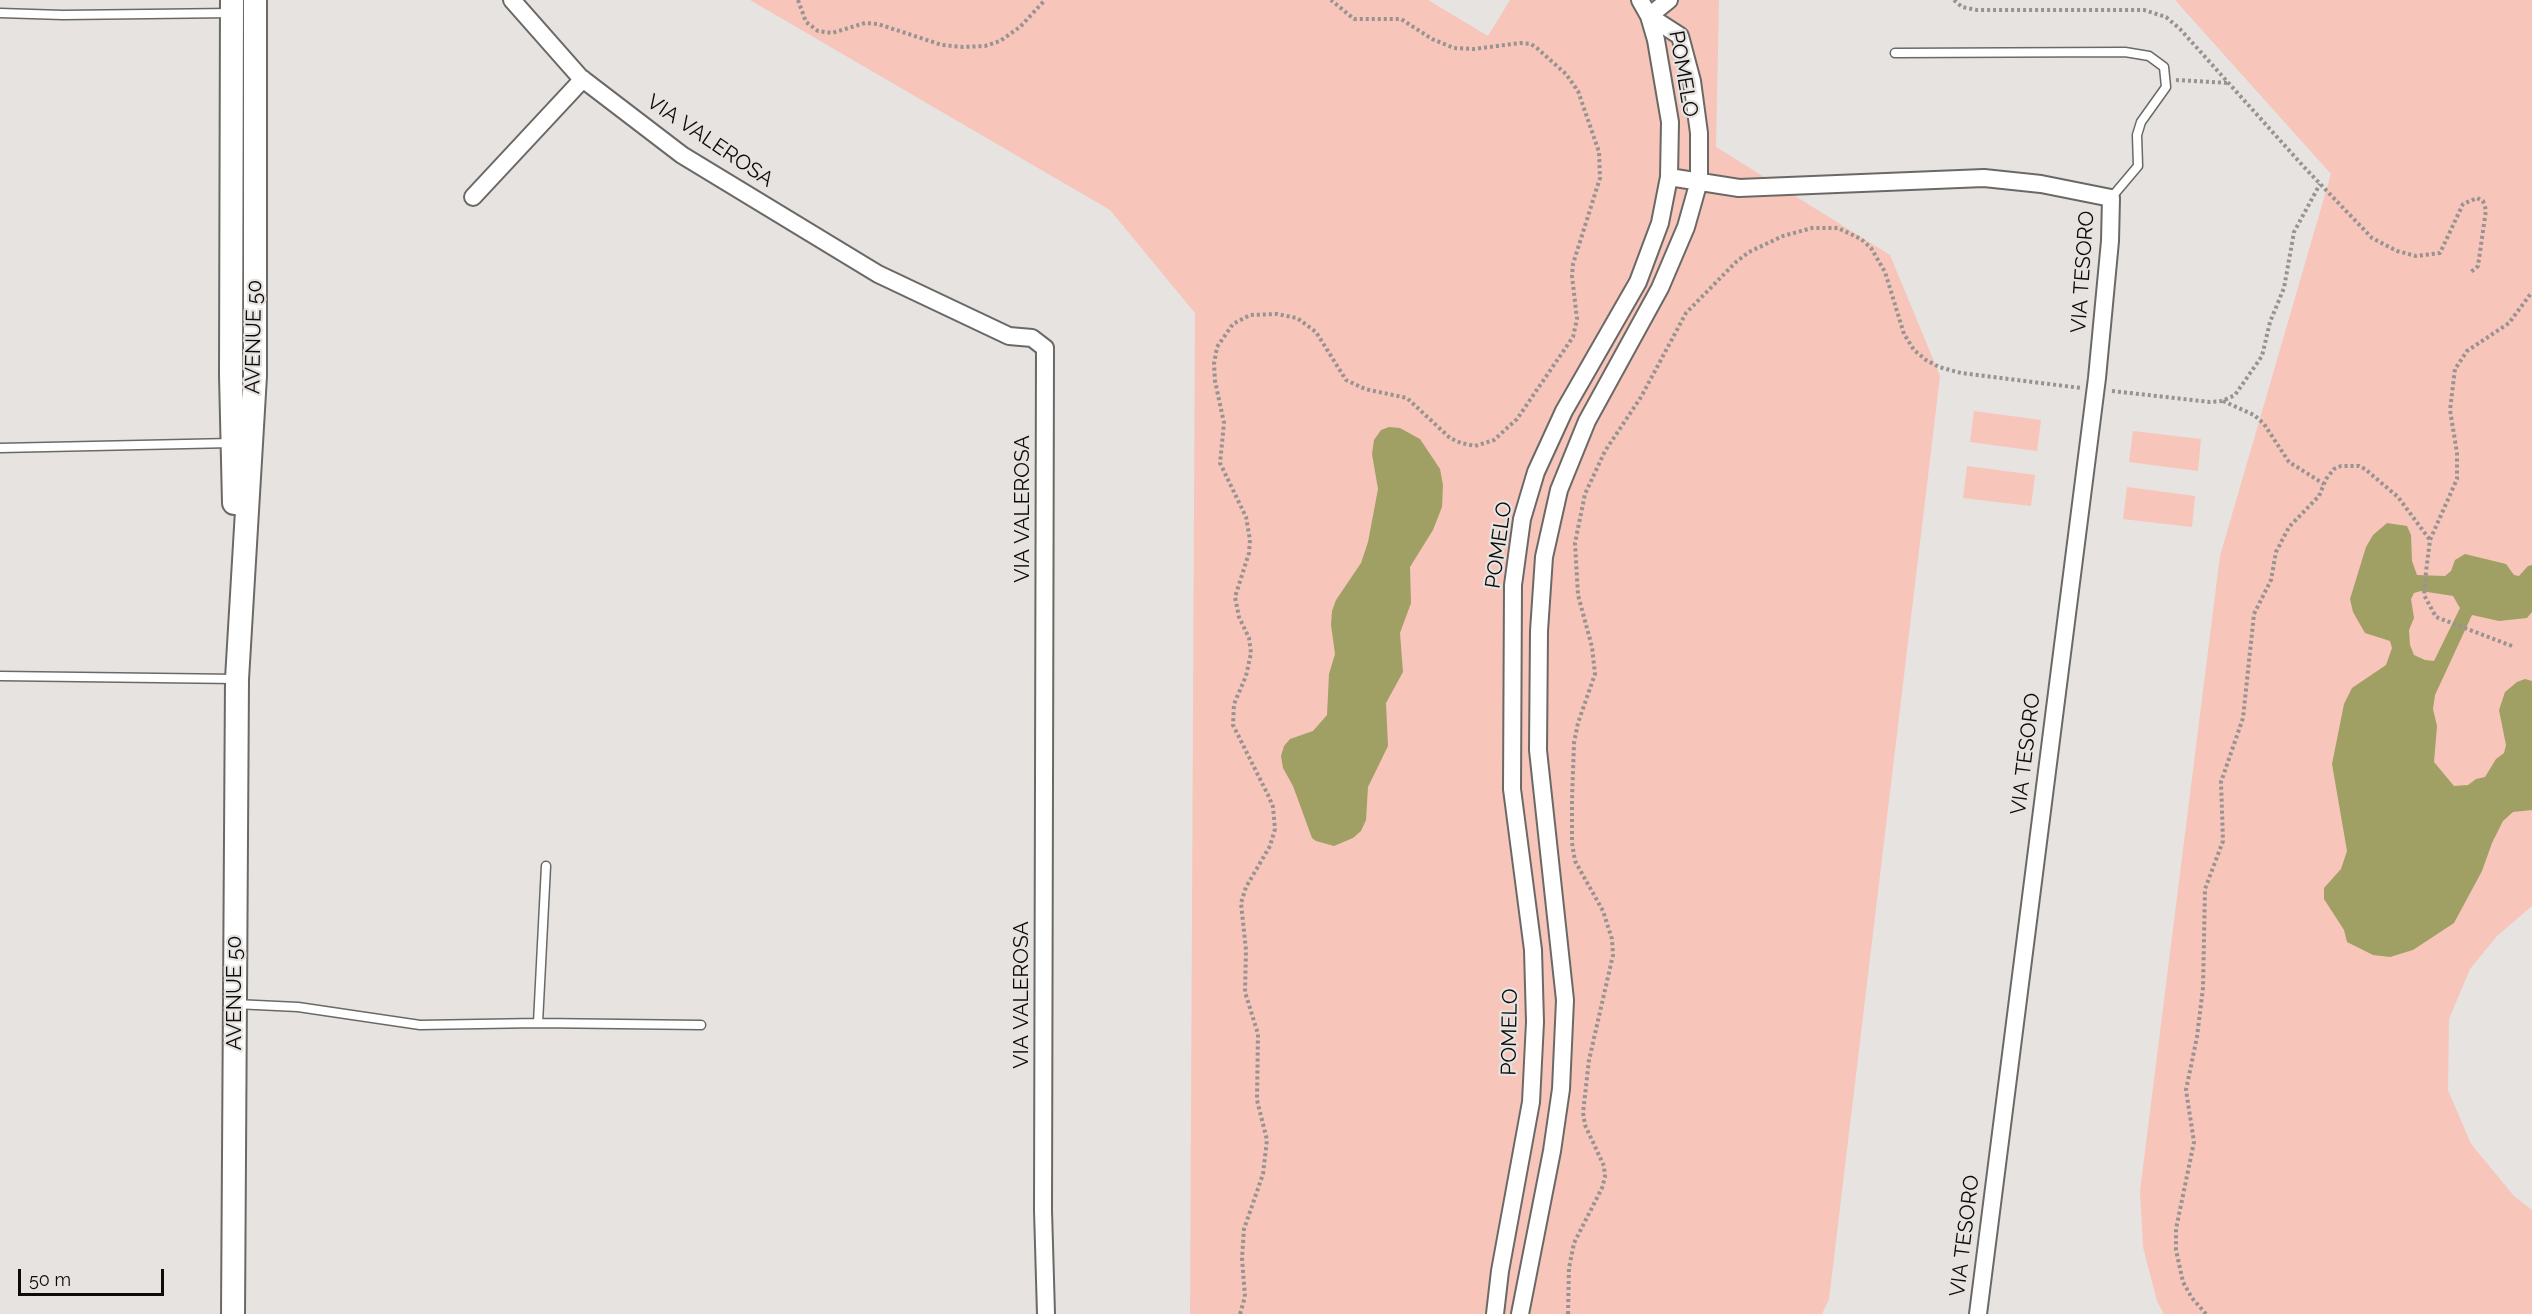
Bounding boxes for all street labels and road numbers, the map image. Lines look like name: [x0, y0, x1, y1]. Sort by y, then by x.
street label: POMELO: [1663, 29, 1703, 119]
street label: VIA VALEROSA: [642, 89, 778, 193]
street label: VIA TESORO: [2066, 210, 2100, 334]
street label: AVENUE 50: [240, 280, 268, 394]
street label: VIA VALEROSA: [1010, 435, 1036, 583]
street label: POMELO: [1480, 500, 1518, 590]
street label: VIA TESORO: [2006, 692, 2046, 816]
street label: VIA VALEROSA: [1009, 921, 1035, 1069]
street label: AVENUE 50: [222, 936, 248, 1050]
street label: POMELO: [1497, 988, 1523, 1076]
street label: VIA TESORO: [1945, 1174, 1985, 1298]

